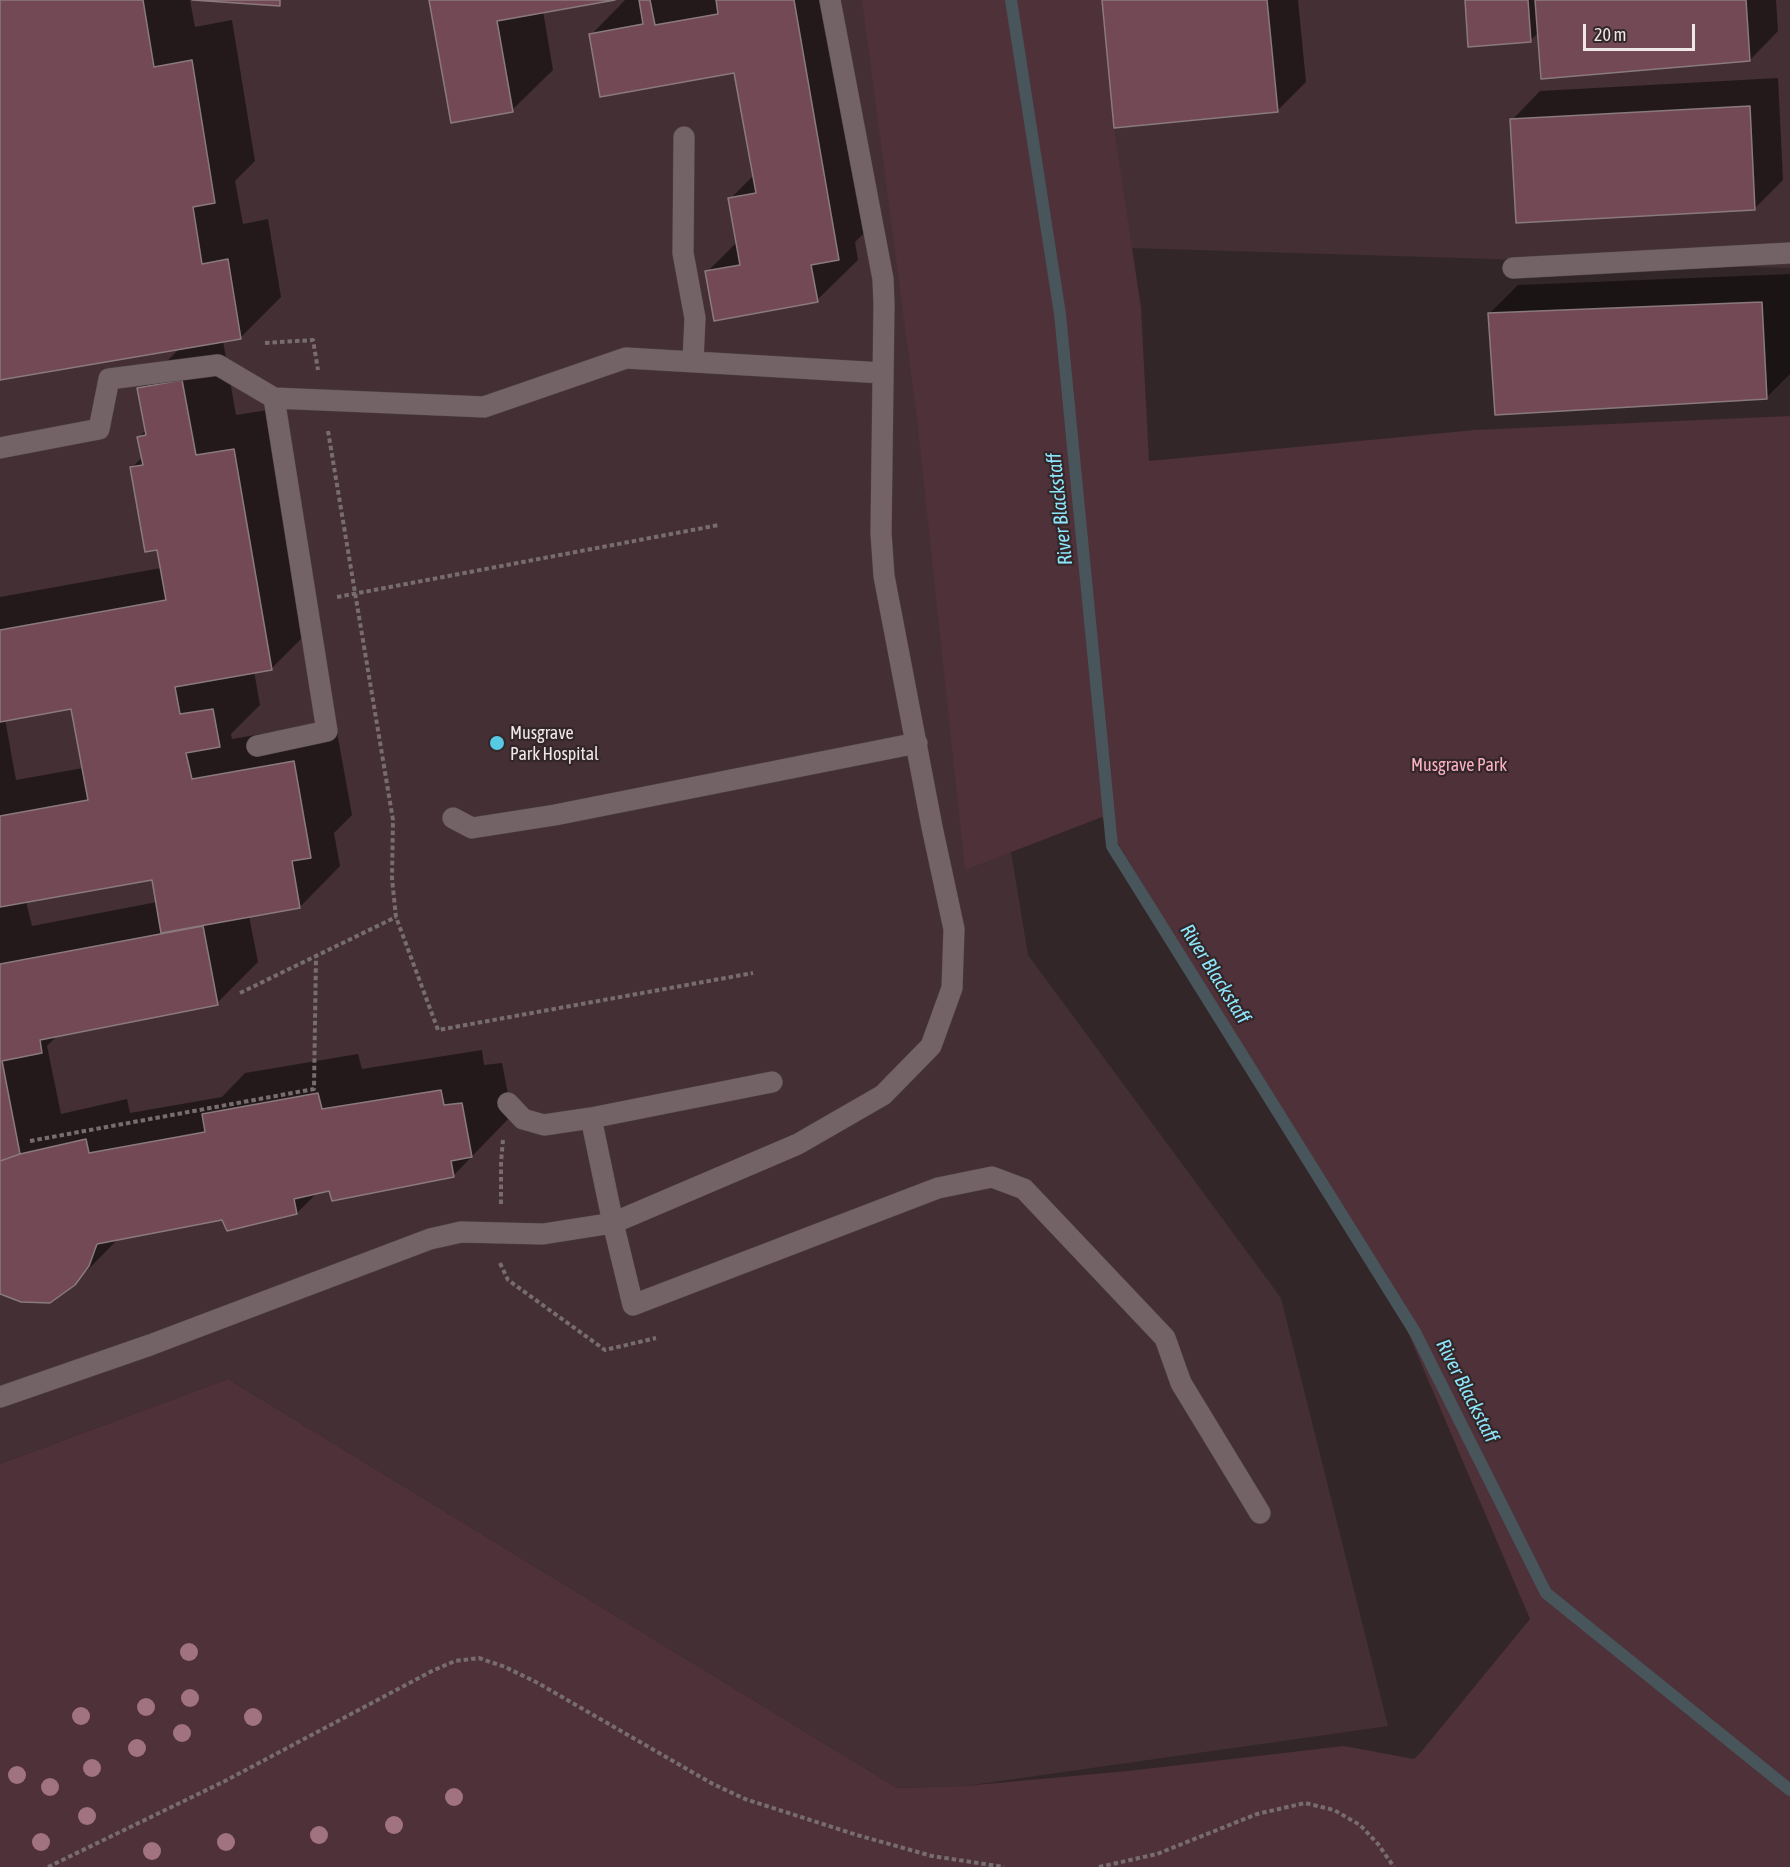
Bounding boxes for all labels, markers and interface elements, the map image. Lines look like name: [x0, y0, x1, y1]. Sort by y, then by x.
scale bar: [1586, 12, 1698, 50]
text: 20 m: [1594, 24, 1626, 45]
water label: River Blackstaff: [1042, 452, 1078, 566]
place label: Musgrave Park Hospital: [510, 722, 599, 764]
marker: Musgrave Park Hospital: [488, 734, 506, 752]
park label: Musgrave Park: [1411, 754, 1507, 776]
water label: River Blackstaff: [1175, 920, 1255, 1028]
water label: River Blackstaff: [1431, 1335, 1503, 1447]

